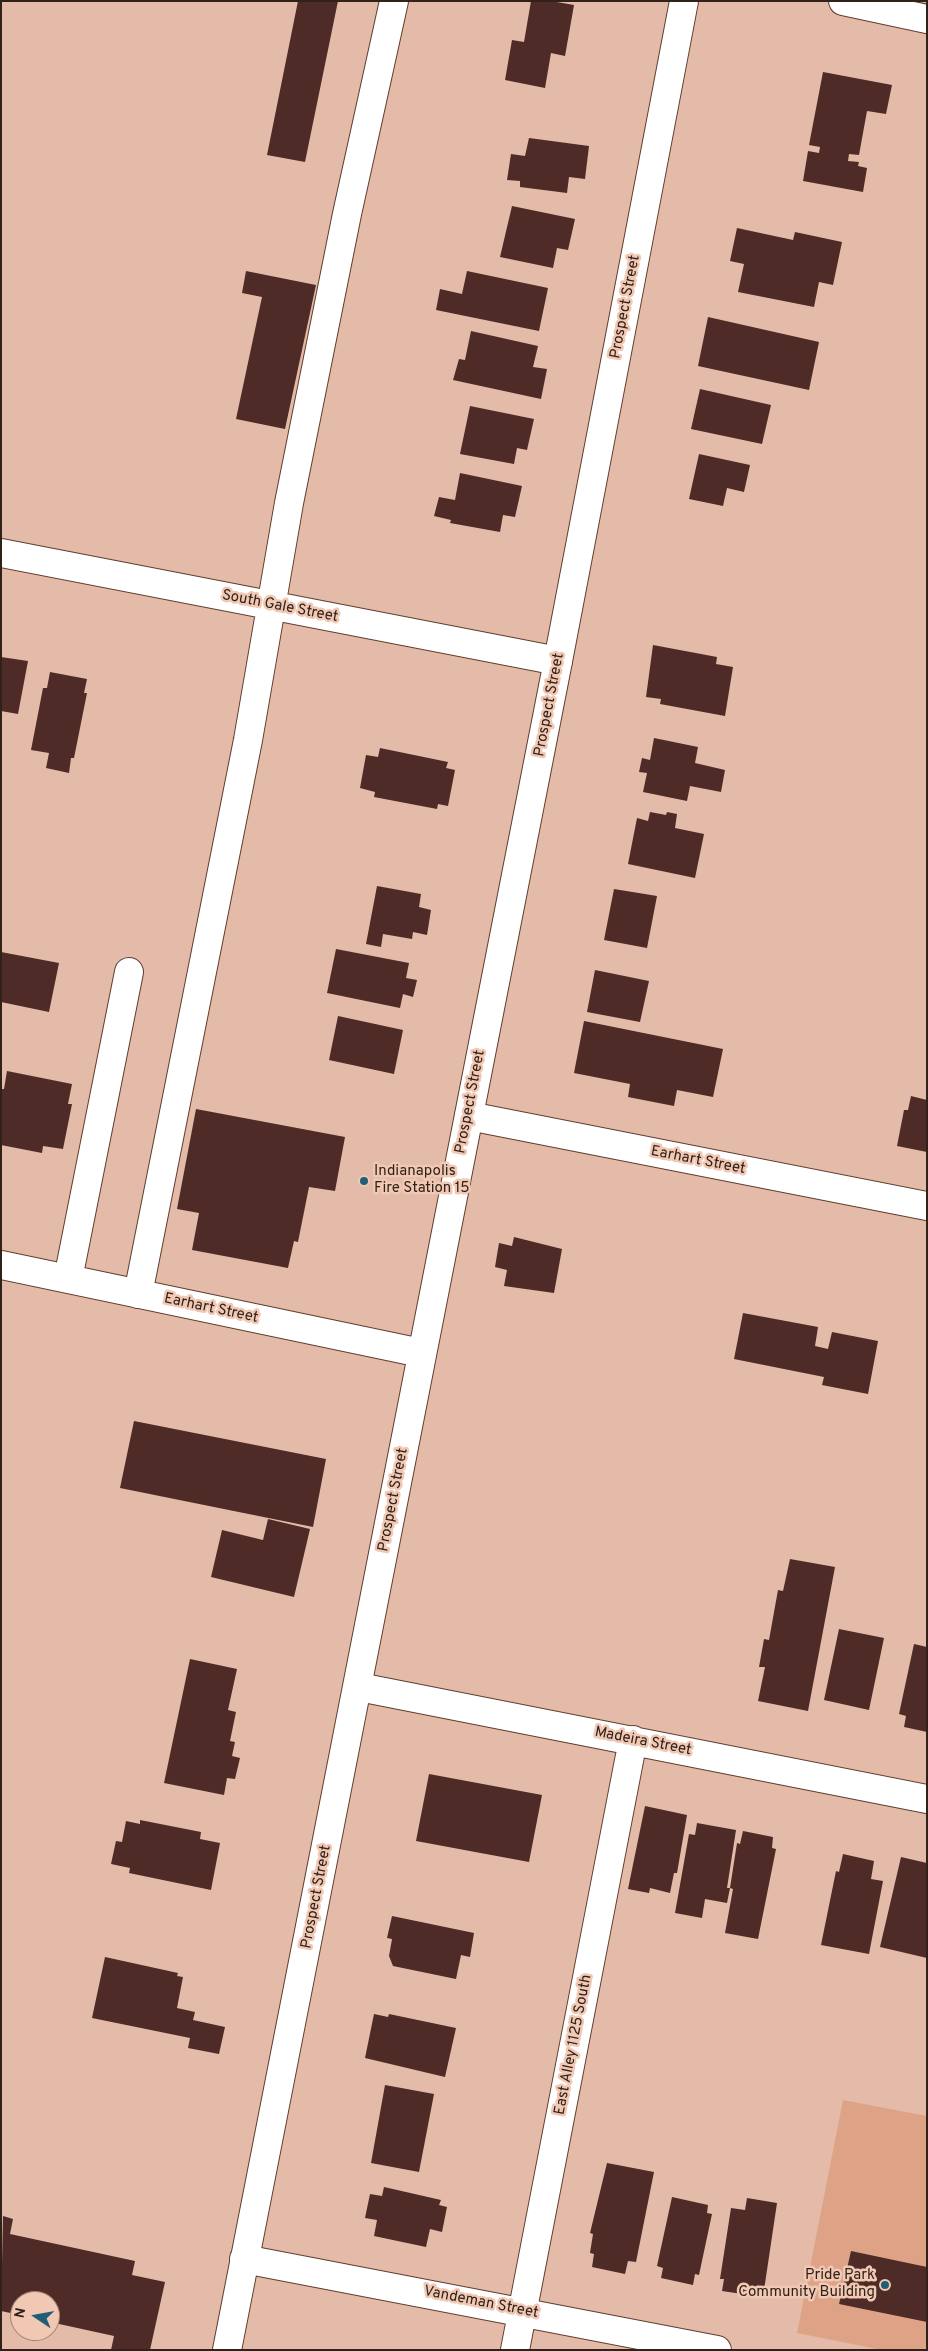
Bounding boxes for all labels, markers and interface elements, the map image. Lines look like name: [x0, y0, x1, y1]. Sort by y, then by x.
street label: Prospect Street: [607, 254, 645, 360]
street label: South Gale Street: [220, 587, 340, 627]
street label: Prospect Street: [531, 652, 569, 758]
street label: Prospect Street: [452, 1049, 490, 1155]
street label: Earhart Street: [649, 1143, 747, 1179]
place label: Indianapolis Fire Station 15: [374, 1163, 470, 1198]
marker: Indianapolis Fire Station 15: [358, 1175, 370, 1187]
street label: Earhart Street: [162, 1290, 260, 1328]
street label: Prospect Street: [375, 1447, 413, 1553]
street label: Madeira Street: [593, 1724, 693, 1760]
street label: Prospect Street: [298, 1844, 336, 1950]
street label: East Alley 1125 South: [552, 1973, 596, 2117]
place label: Pride Park Community Building: [738, 2267, 875, 2302]
marker: Pride Park Community Building: [879, 2279, 891, 2291]
street label: Vandeman Street: [422, 2283, 540, 2323]
north arrow: [10, 2291, 60, 2341]
text: N: [11, 2306, 30, 2320]

